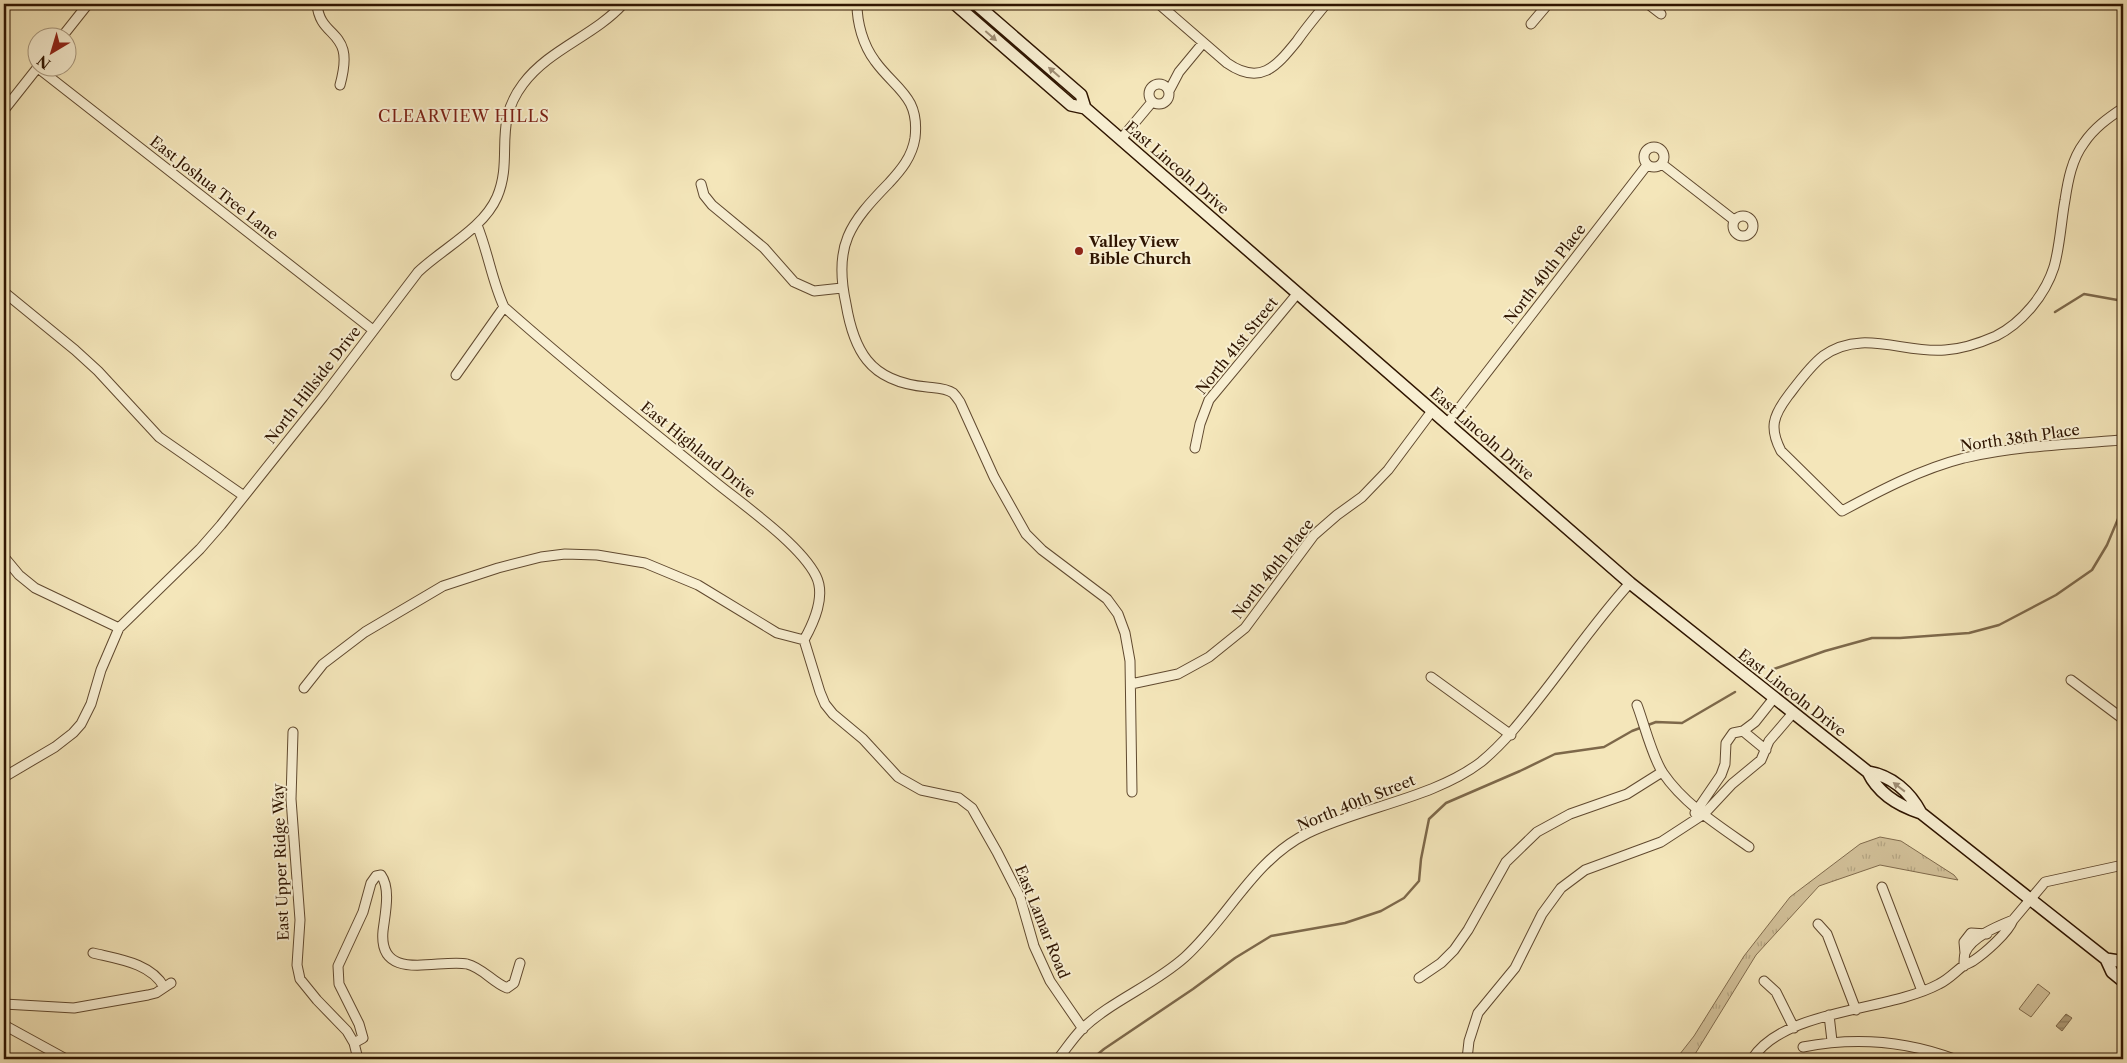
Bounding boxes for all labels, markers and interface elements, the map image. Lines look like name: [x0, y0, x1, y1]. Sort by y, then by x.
north arrow: [28, 28, 78, 78]
one-way arrow: [985, 30, 997, 42]
text: N: [34, 51, 54, 73]
one-way arrow: [1049, 66, 1061, 78]
district label: CLEARVIEW HILLS: [378, 106, 550, 126]
street label: East Lincoln Drive: [1121, 117, 1233, 218]
street label: East Joshua Tree Lane: [146, 132, 282, 244]
street label: North 40th Place: [1500, 220, 1590, 327]
place label: Valley View Bible Church: [1088, 232, 1192, 268]
marker: Valley View Bible Church: [1073, 245, 1085, 257]
street label: North 41st Street: [1192, 293, 1282, 398]
street label: North Hillside Drive: [261, 322, 364, 447]
street label: East Lincoln Drive: [1426, 383, 1538, 484]
street label: East Highland Drive: [637, 397, 760, 502]
street label: North 38th Place: [1959, 420, 2081, 455]
street label: North 40th Place: [1228, 515, 1318, 622]
street label: East Lincoln Drive: [1735, 645, 1850, 741]
street label: North 40th Street: [1294, 770, 1418, 835]
one-way arrow: [1893, 781, 1906, 792]
street label: East Upper Ridge Way: [268, 782, 293, 941]
street label: East Lamar Road: [1011, 862, 1074, 981]

